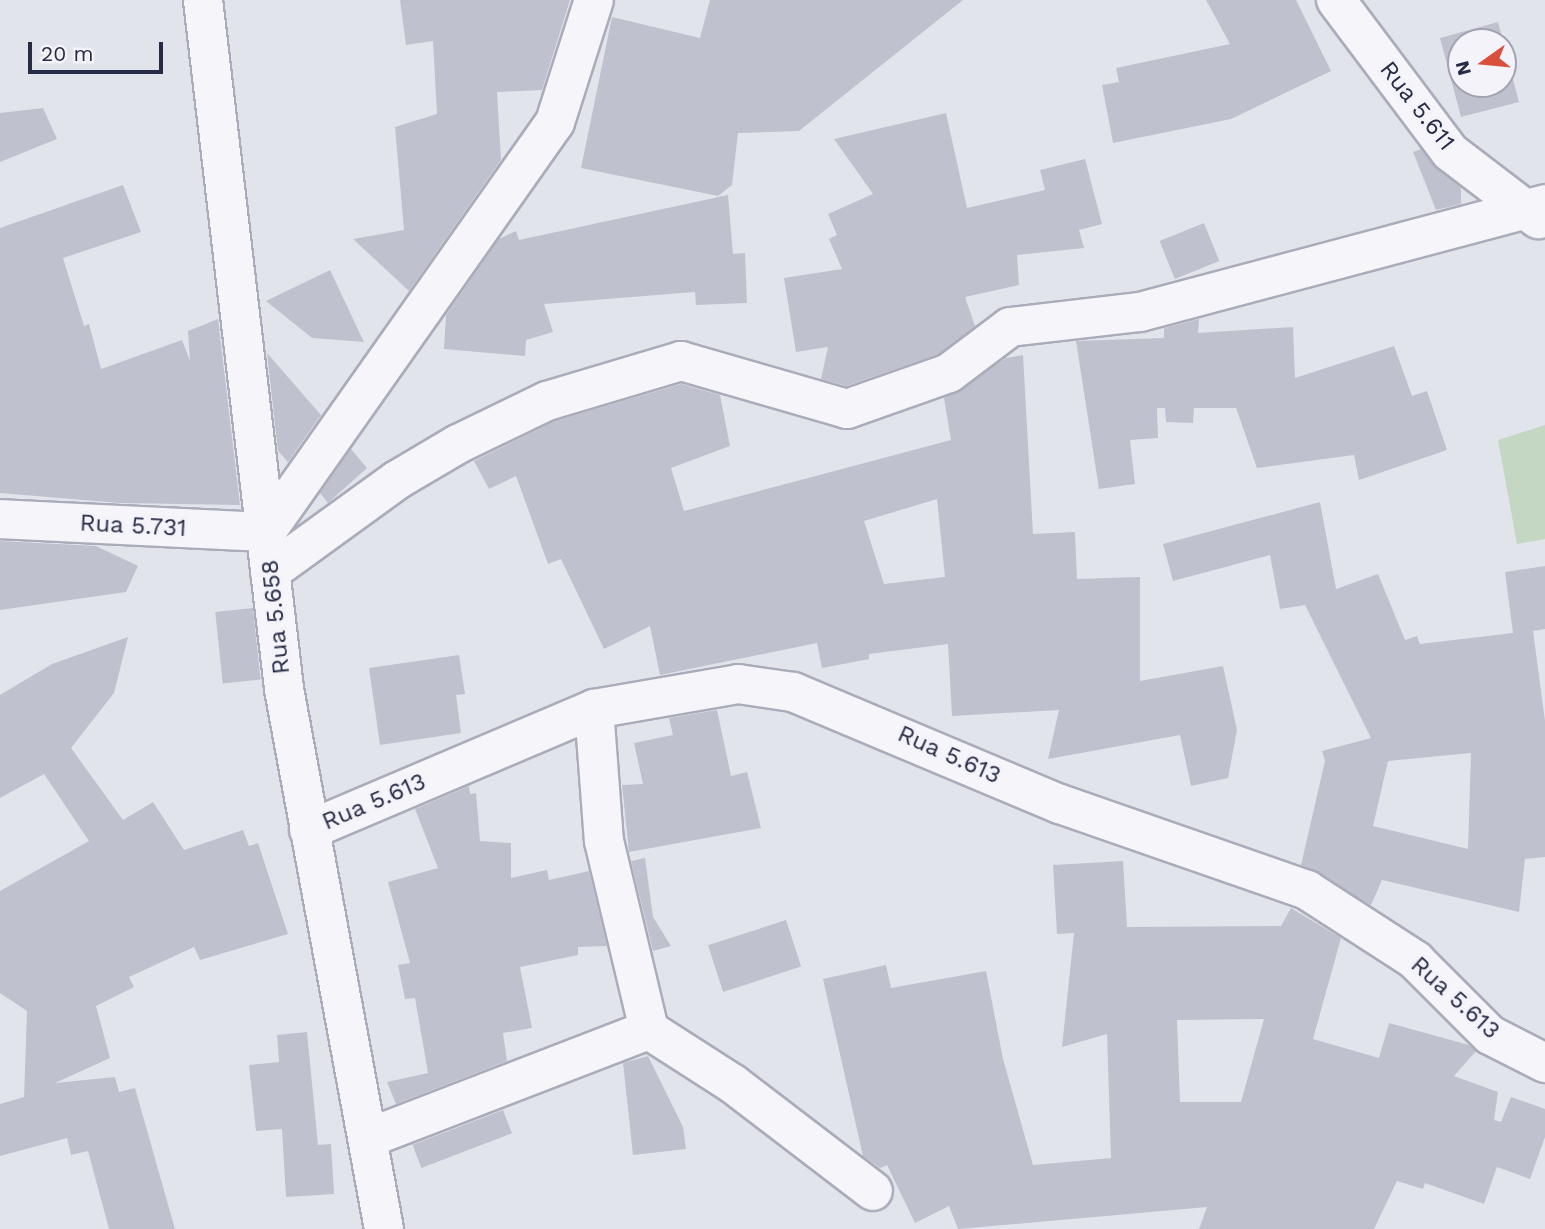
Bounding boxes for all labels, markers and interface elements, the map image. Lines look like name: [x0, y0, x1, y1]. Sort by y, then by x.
scale bar: [32, 28, 166, 72]
north arrow: [1447, 28, 1517, 98]
text: 20 m: [41, 41, 93, 66]
street label: Rua 5.611: [1373, 56, 1461, 156]
text: N: [1450, 58, 1476, 78]
street label: Rua 5.731: [79, 509, 187, 543]
street label: Rua 5.658: [256, 558, 296, 676]
street label: Rua 5.613: [893, 719, 1005, 791]
street label: Rua 5.613: [318, 767, 430, 837]
street label: Rua 5.613: [1404, 950, 1506, 1046]

